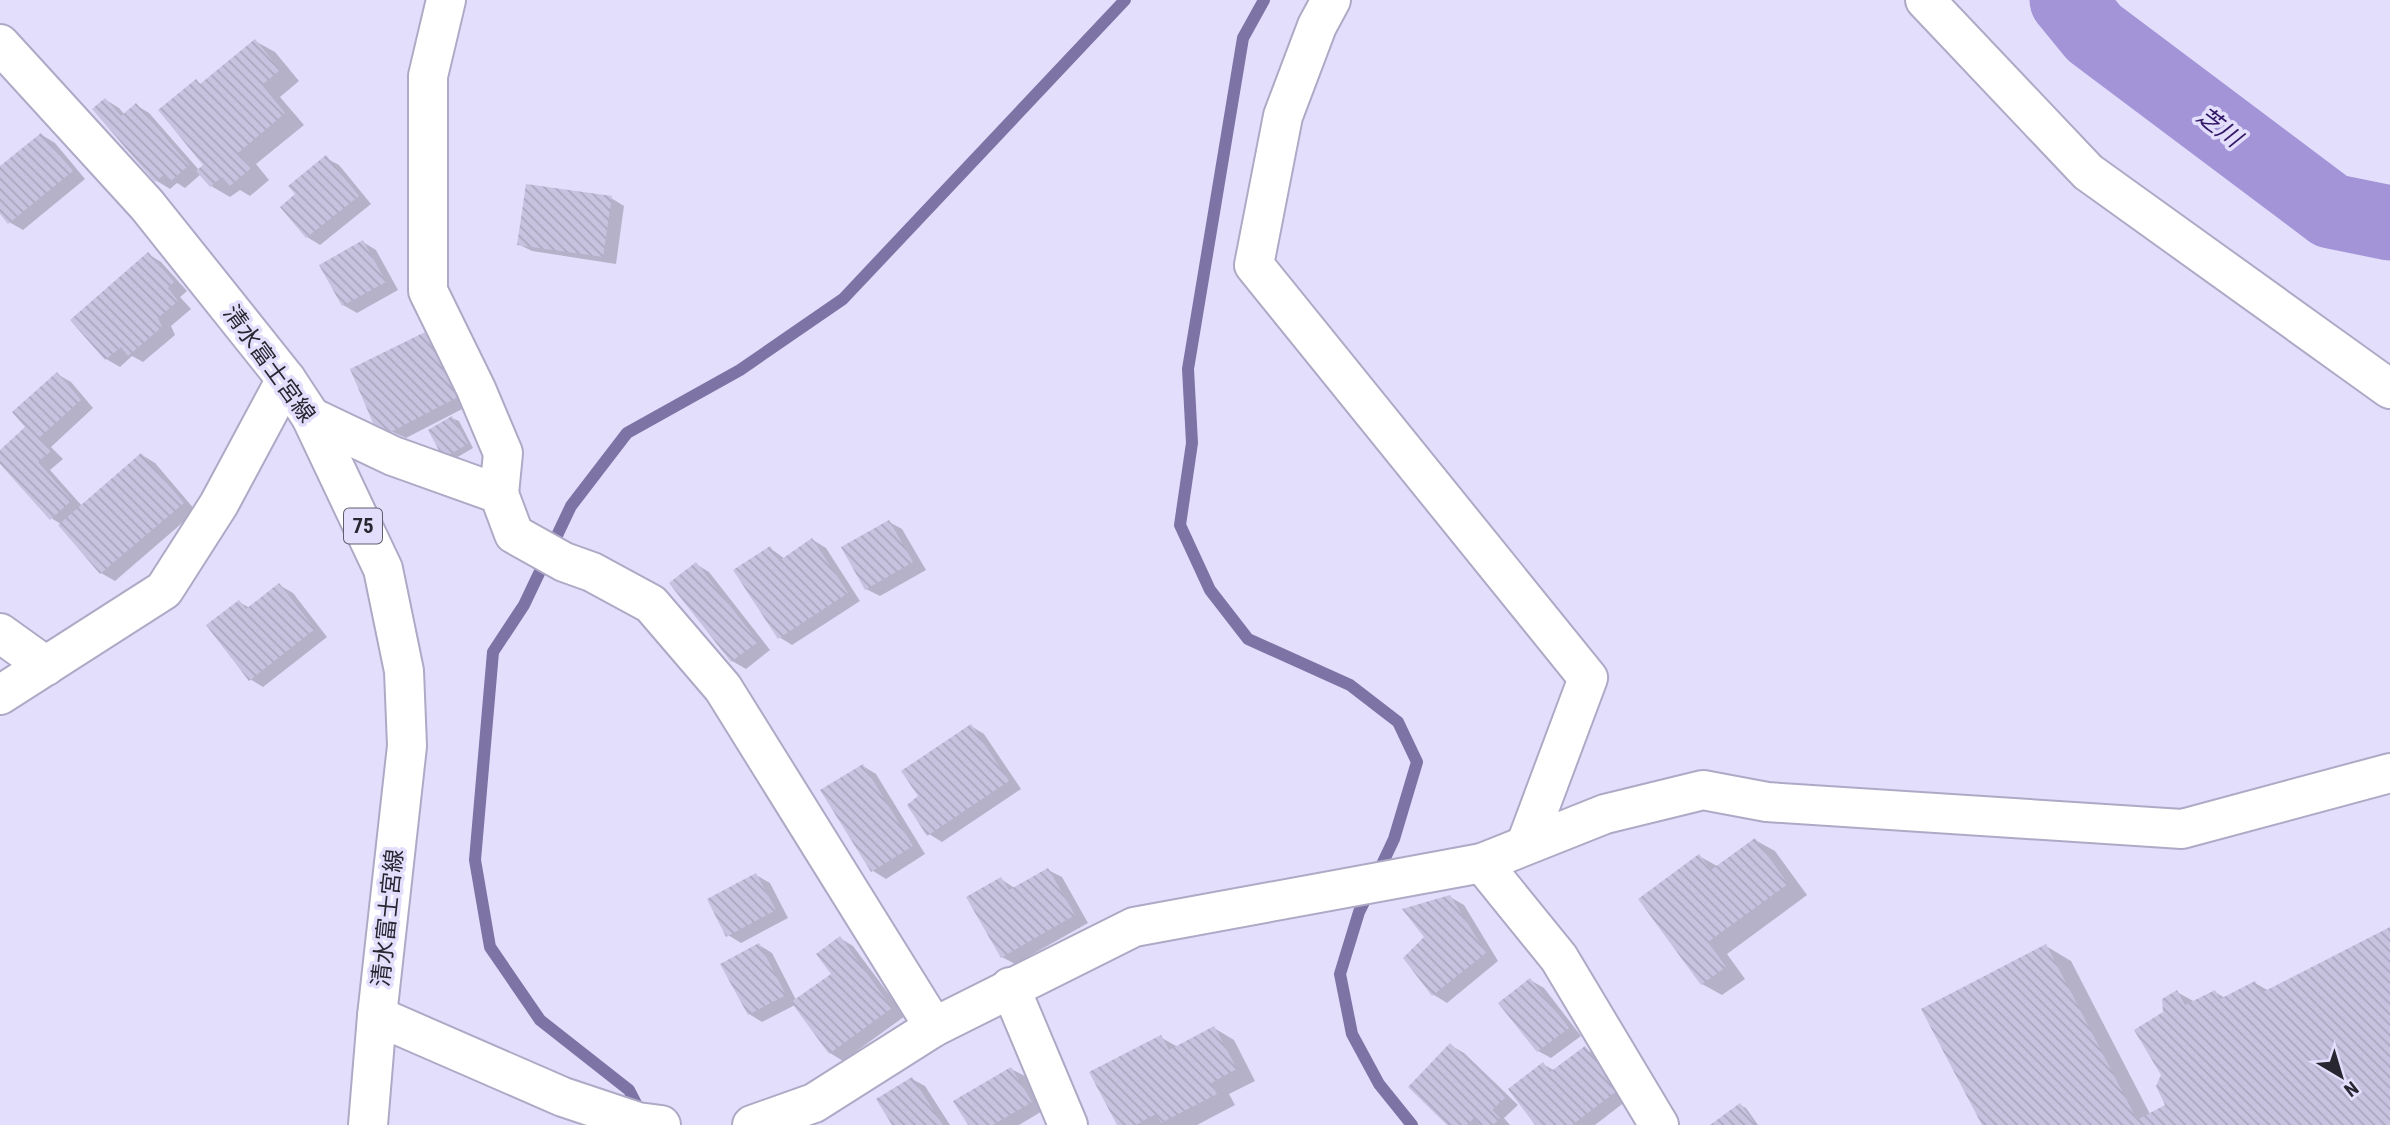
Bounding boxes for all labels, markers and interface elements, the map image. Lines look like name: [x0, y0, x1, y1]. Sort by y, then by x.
water label: 芝川: [2191, 101, 2249, 154]
street label: 清水富士宮線: [218, 300, 320, 428]
road number: 75: [344, 508, 382, 544]
street label: 清水富士宮線: [367, 848, 409, 988]
north arrow: [2306, 1041, 2376, 1111]
text: N: [2339, 1076, 2363, 1102]

